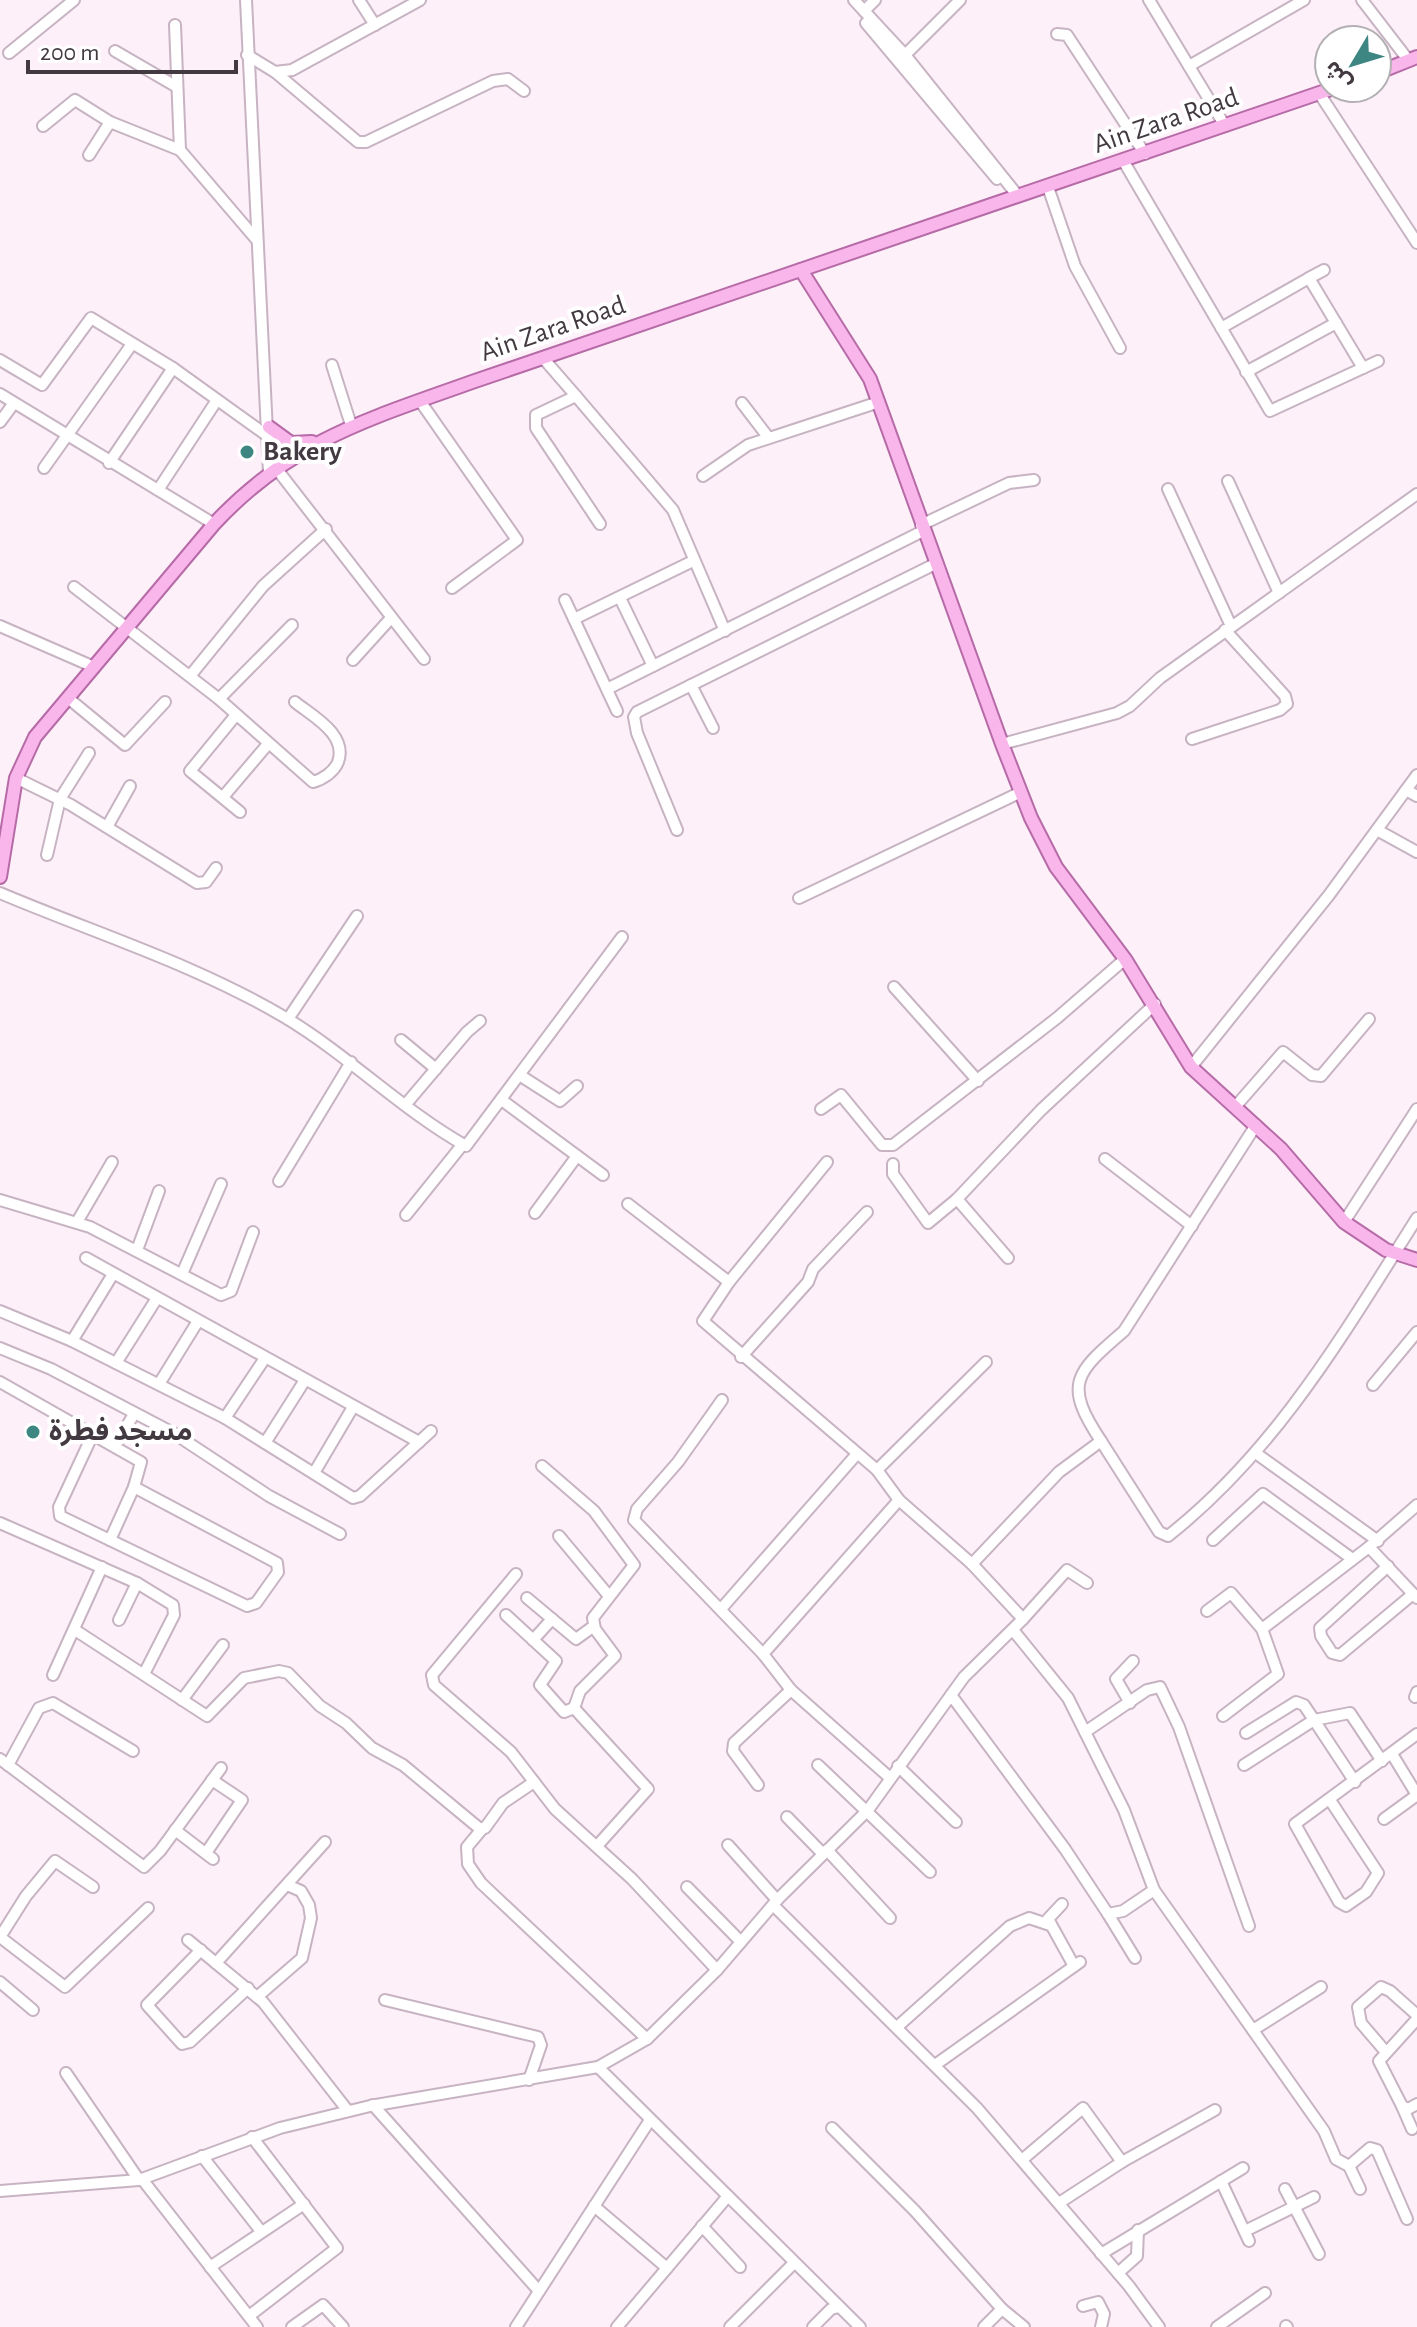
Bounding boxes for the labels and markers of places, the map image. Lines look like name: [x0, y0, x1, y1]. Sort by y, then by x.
place label: Bakery: [263, 438, 342, 466]
marker: Bakery: [238, 443, 256, 461]
place label: مسجد فطرة: [49, 1416, 193, 1447]
marker: مسجد فطرة: [24, 1423, 42, 1441]

